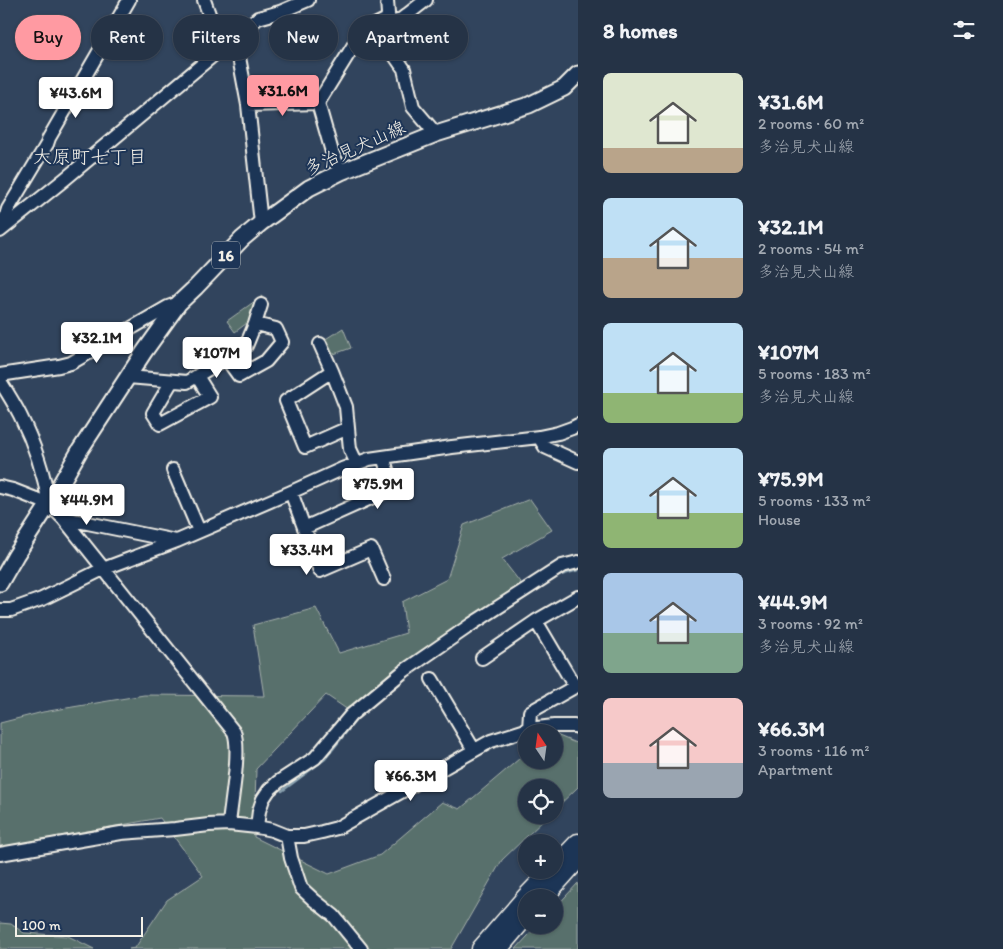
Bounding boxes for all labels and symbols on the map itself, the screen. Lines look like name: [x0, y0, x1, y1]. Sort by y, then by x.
pin: ¥31.6M: [242, 74, 324, 117]
pin: ¥43.6M: [35, 76, 117, 119]
street label: 多治見犬山線: [301, 116, 409, 180]
district label: 大原町七丁目: [33, 145, 147, 168]
road number: 16: [212, 242, 240, 268]
pin: ¥32.1M: [56, 322, 138, 364]
pin: ¥107M: [182, 336, 252, 379]
pin: ¥75.9M: [337, 468, 419, 510]
pin: ¥44.9M: [46, 484, 128, 526]
pin: ¥33.4M: [266, 534, 348, 576]
north arrow: [518, 724, 562, 769]
pin: ¥66.3M: [370, 760, 452, 802]
scale bar: [15, 914, 142, 937]

